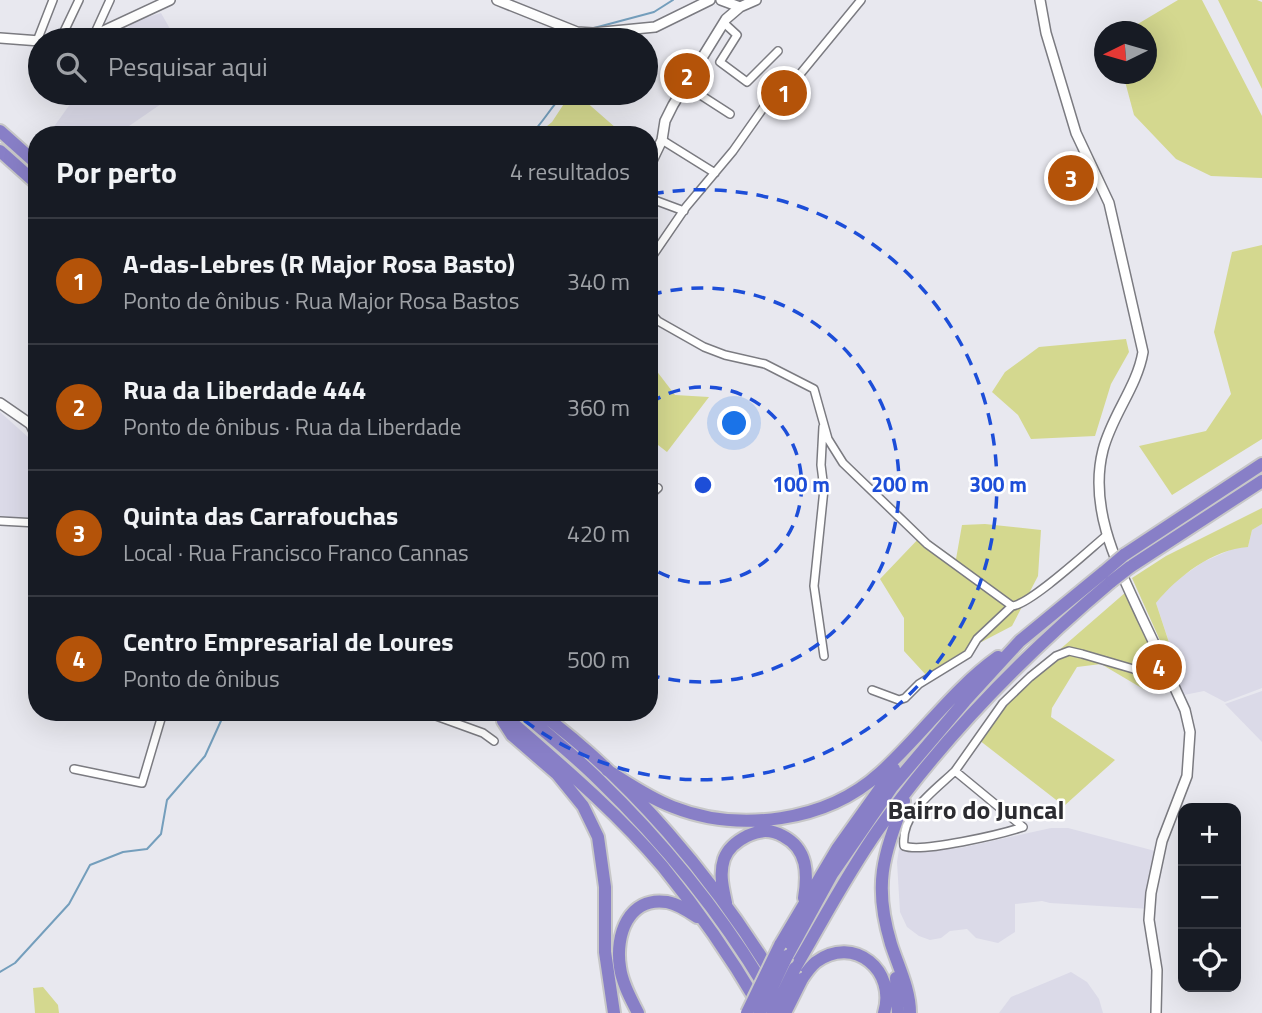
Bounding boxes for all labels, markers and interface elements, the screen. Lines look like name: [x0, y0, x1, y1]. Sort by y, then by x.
north arrow: [1094, 21, 1157, 84]
search box: [28, 28, 658, 105]
text: Pesquisar aqui: [108, 47, 268, 86]
icon: search: [52, 48, 90, 86]
pin: 2: [664, 50, 710, 102]
pin: 1: [761, 67, 807, 119]
text: Por perto: [56, 149, 177, 195]
pin: 3: [1048, 152, 1094, 204]
text: 4 resultados: [510, 154, 630, 189]
text: A-das-Lebres (R Major Rosa Basto): [123, 244, 515, 283]
text: 1: [73, 264, 85, 299]
text: 340 m: [567, 264, 630, 299]
text: Ponto de ônibus · Rua Major Rosa Bastos: [123, 283, 519, 318]
text: Rua da Liberdade 444: [123, 370, 366, 409]
text: 2: [73, 390, 85, 425]
text: 360 m: [567, 390, 630, 425]
your location: [717, 406, 751, 440]
text: Ponto de ônibus · Rua da Liberdade: [123, 409, 461, 444]
text: 100 m: [772, 468, 830, 500]
text: 200 m: [871, 468, 929, 500]
text: 300 m: [969, 468, 1027, 500]
centre of rings: [691, 473, 715, 497]
text: Quinta das Carrafouchas: [123, 496, 398, 535]
text: 3: [73, 516, 85, 551]
text: 420 m: [567, 516, 630, 551]
text: Local · Rua Francisco Franco Cannas: [123, 535, 469, 570]
text: Centro Empresarial de Loures: [123, 622, 453, 661]
pin: 4: [1136, 641, 1182, 693]
text: 4: [73, 642, 85, 677]
text: 500 m: [567, 642, 630, 677]
text: Ponto de ônibus: [123, 661, 280, 696]
district label: Bairro do Juncal: [887, 790, 1065, 829]
map controls: [1178, 803, 1241, 992]
button: +: [1178, 803, 1241, 866]
button: −: [1178, 866, 1241, 929]
button: locate: [1178, 929, 1241, 992]

